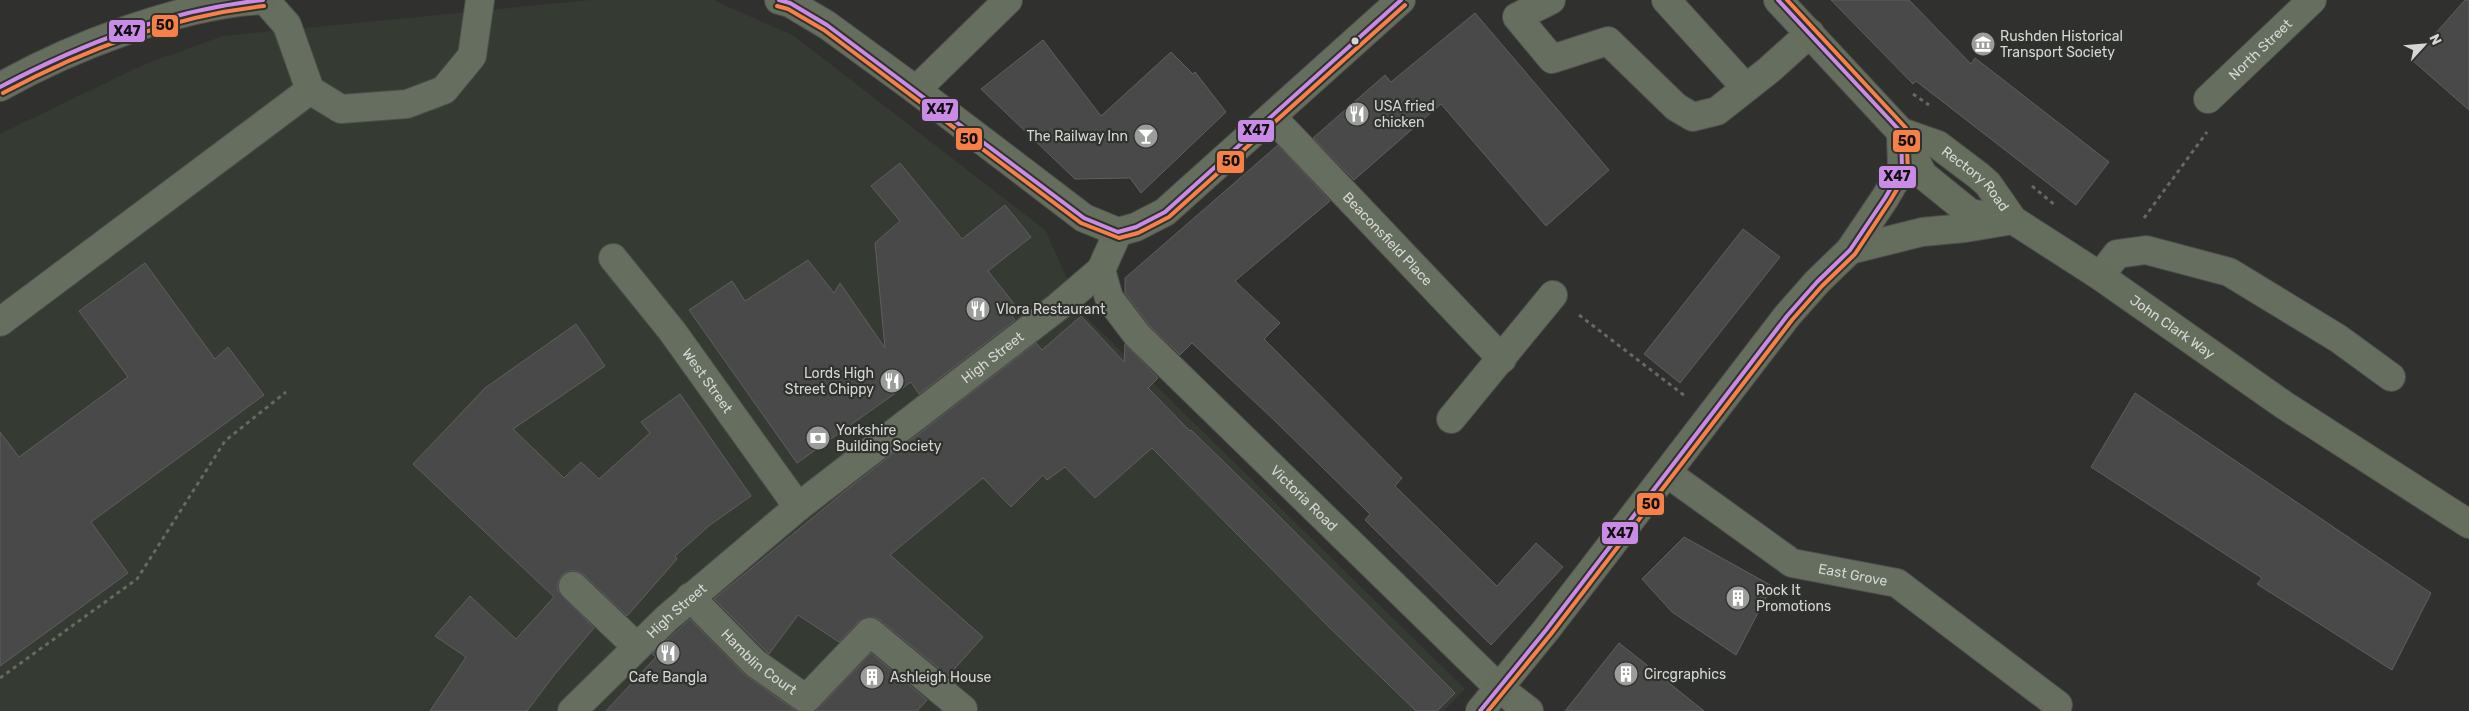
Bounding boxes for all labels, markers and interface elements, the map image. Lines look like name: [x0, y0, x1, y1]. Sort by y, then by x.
line badge: 50: [151, 14, 179, 38]
street label: North Street: [2225, 15, 2296, 83]
text: 50: [156, 17, 174, 34]
line badge: X47: [108, 19, 146, 43]
north arrow: [2399, 20, 2449, 70]
text: X47: [114, 23, 140, 40]
place label: Rushden Historical Transport Society: [2000, 28, 2123, 61]
museum icon: Rushden Historical Transport Society: [1970, 31, 1996, 57]
text: N: [2425, 31, 2445, 48]
unlabelled marker: [1350, 36, 1360, 46]
line badge: X47: [921, 98, 959, 122]
place label: USA fried chicken: [1374, 98, 1435, 131]
text: X47: [927, 101, 953, 118]
restaurant icon: USA fried chicken: [1344, 101, 1370, 127]
line badge: X47: [1237, 119, 1275, 143]
text: X47: [1243, 122, 1269, 139]
bar icon: The Railway Inn: [1133, 123, 1159, 149]
line badge: 50: [955, 127, 983, 151]
place label: The Railway Inn: [1027, 128, 1128, 145]
line badge: 50: [1892, 129, 1921, 153]
text: 50: [960, 131, 978, 148]
text: 50: [1898, 133, 1916, 150]
street label: Rectory Road: [1938, 142, 2013, 214]
line badge: 50: [1216, 150, 1245, 174]
text: 50: [1222, 153, 1240, 170]
line badge: X47: [1878, 165, 1917, 189]
text: X47: [1884, 168, 1910, 185]
street label: Beaconsfield Place: [1339, 188, 1436, 289]
street label: John Clark Way: [2127, 291, 2218, 363]
restaurant icon: Vlora Restaurant: [965, 296, 991, 322]
place label: Vlora Restaurant: [996, 301, 1106, 318]
street label: High Street: [958, 328, 1027, 387]
street label: West Street: [679, 345, 737, 417]
place label: Lords High Street Chippy: [785, 365, 874, 398]
restaurant icon: Lords High Street Chippy: [879, 368, 905, 394]
place label: Yorkshire Building Society: [836, 422, 942, 455]
bank icon: Yorkshire Building Society: [805, 425, 831, 451]
street label: Victoria Road: [1267, 462, 1341, 534]
line badge: 50: [1636, 492, 1665, 516]
text: 50: [1642, 496, 1660, 513]
line badge: X47: [1601, 521, 1639, 545]
text: X47: [1607, 525, 1633, 542]
street label: East Grove: [1817, 560, 1889, 590]
street label: High Street: [643, 579, 710, 642]
place label: Rock It Promotions: [1756, 582, 1831, 615]
building icon: Rock It Promotions: [1725, 585, 1751, 611]
street label: Hamblin Court: [718, 625, 801, 699]
restaurant icon: Cafe Bangla: [655, 640, 681, 666]
building icon: Circgraphics: [1613, 661, 1639, 687]
building icon: Ashleigh House: [859, 664, 885, 690]
place label: Circgraphics: [1644, 666, 1726, 683]
place label: Cafe Bangla: [629, 669, 707, 686]
place label: Ashleigh House: [890, 669, 992, 686]

